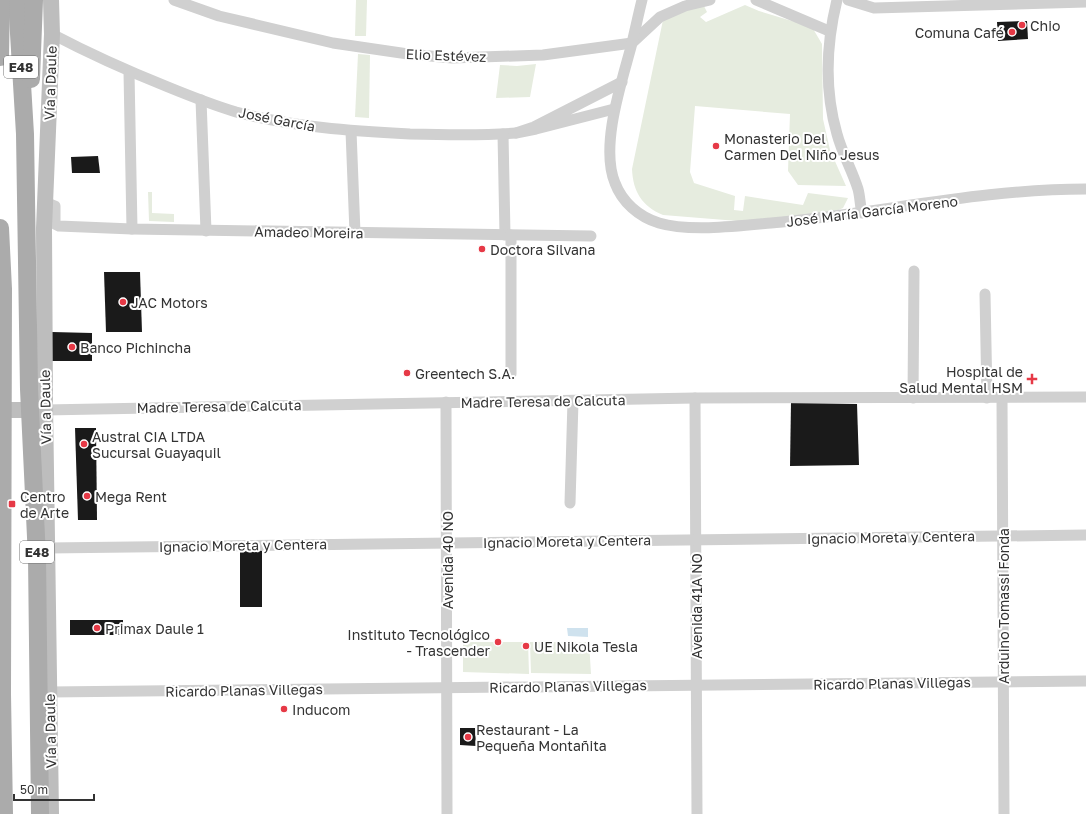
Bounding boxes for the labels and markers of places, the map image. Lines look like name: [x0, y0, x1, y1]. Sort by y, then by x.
place label: Chio: [1030, 17, 1060, 34]
marker: Chio: [1017, 20, 1027, 30]
place label: Comuna Café: [915, 24, 1004, 41]
marker: Comuna Café: [1007, 27, 1017, 37]
place label: Monasterio Del Carmen Del Niño Jesus: [724, 130, 880, 163]
marker: Monasterio Del Carmen Del Niño Jesus: [711, 141, 721, 151]
place label: Doctora Silvana: [490, 241, 595, 258]
marker: Doctora Silvana: [477, 244, 487, 254]
place label: JAC Motors: [131, 294, 208, 311]
marker: JAC Motors: [118, 297, 128, 307]
place label: Banco Pichincha: [80, 339, 191, 356]
marker: Banco Pichincha: [67, 342, 77, 352]
place label: Hospital de Salud Mental HSM: [899, 363, 1023, 396]
place label: Greentech S.A.: [415, 365, 515, 382]
marker: Greentech S.A.: [402, 368, 412, 378]
marker: Hospital de Salud Mental HSM: [1026, 373, 1038, 385]
place label: Austral CIA LTDA Sucursal Guayaquil: [92, 428, 221, 461]
marker: Austral CIA LTDA Sucursal Guayaquil: [79, 439, 89, 449]
place label: Centro de Arte: [20, 488, 69, 521]
place label: Mega Rent: [95, 488, 167, 505]
marker: Mega Rent: [82, 491, 92, 501]
marker: Centro de Arte: [7, 499, 17, 509]
place label: Primax Daule 1: [105, 620, 204, 637]
marker: Primax Daule 1: [92, 623, 102, 633]
place label: Instituto Tecnológico - Trascender: [347, 626, 491, 659]
marker: Instituto Tecnológico - Trascender: [493, 637, 503, 647]
place label: UE Nikola Tesla: [534, 638, 638, 655]
marker: UE Nikola Tesla: [521, 641, 531, 651]
place label: Inducom: [292, 701, 351, 718]
marker: Inducom: [279, 704, 289, 714]
place label: Restaurant - La Pequeña Montañita: [476, 721, 607, 754]
marker: Restaurant - La Pequeña Montañita: [463, 732, 473, 742]

